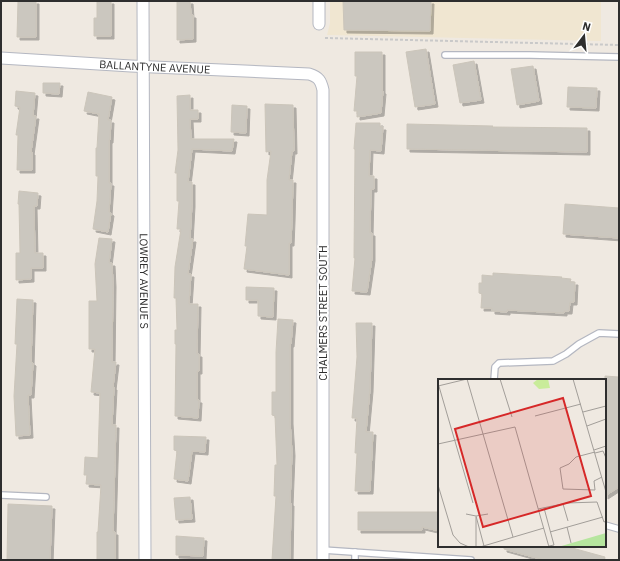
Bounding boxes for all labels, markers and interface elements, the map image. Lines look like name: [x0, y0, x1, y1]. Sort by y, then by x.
north arrow: [564, 16, 604, 56]
text: N: [581, 19, 593, 34]
street label: BALLANTYNE AVENUE: [99, 57, 211, 77]
street label: LOWREY AVENUE S: [137, 233, 151, 329]
street label: CHALMERS STREET SOUTH: [316, 245, 330, 381]
inset map: [438, 379, 606, 547]

